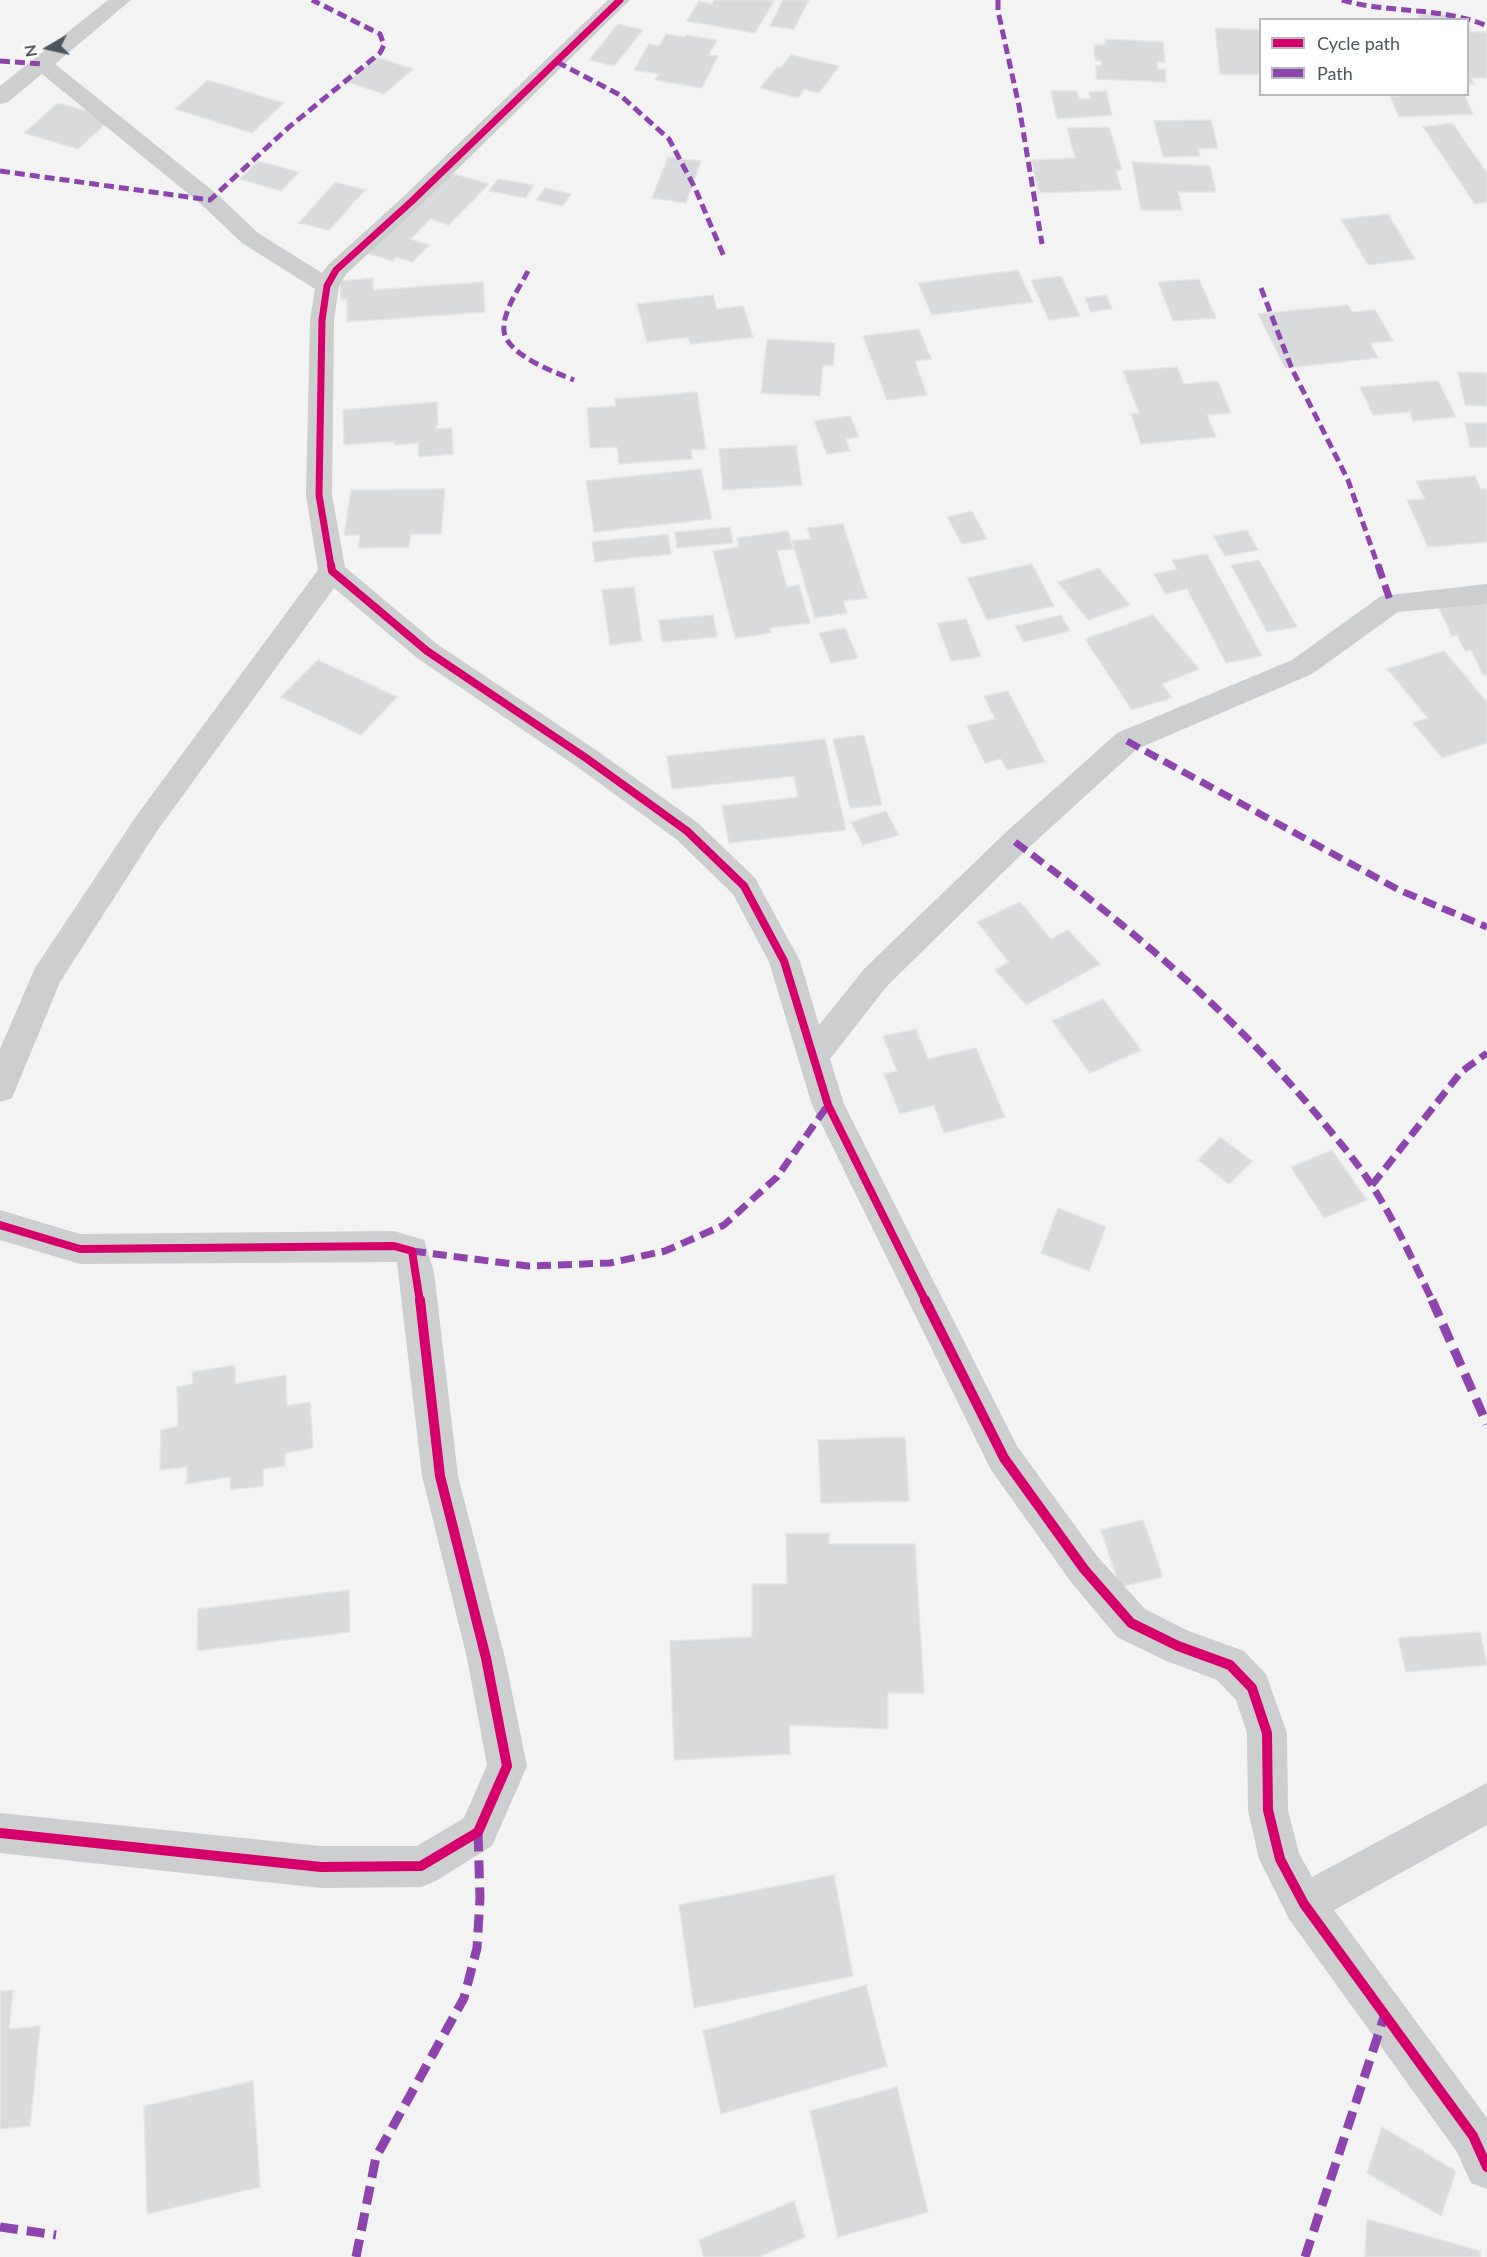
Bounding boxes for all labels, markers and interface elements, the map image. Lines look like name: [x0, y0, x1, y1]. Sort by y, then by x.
north arrow: [18, 18, 78, 78]
legend: [1259, 18, 1469, 96]
text: Cycle path: [1317, 32, 1400, 54]
text: N: [19, 43, 40, 58]
text: Path: [1317, 62, 1353, 84]

